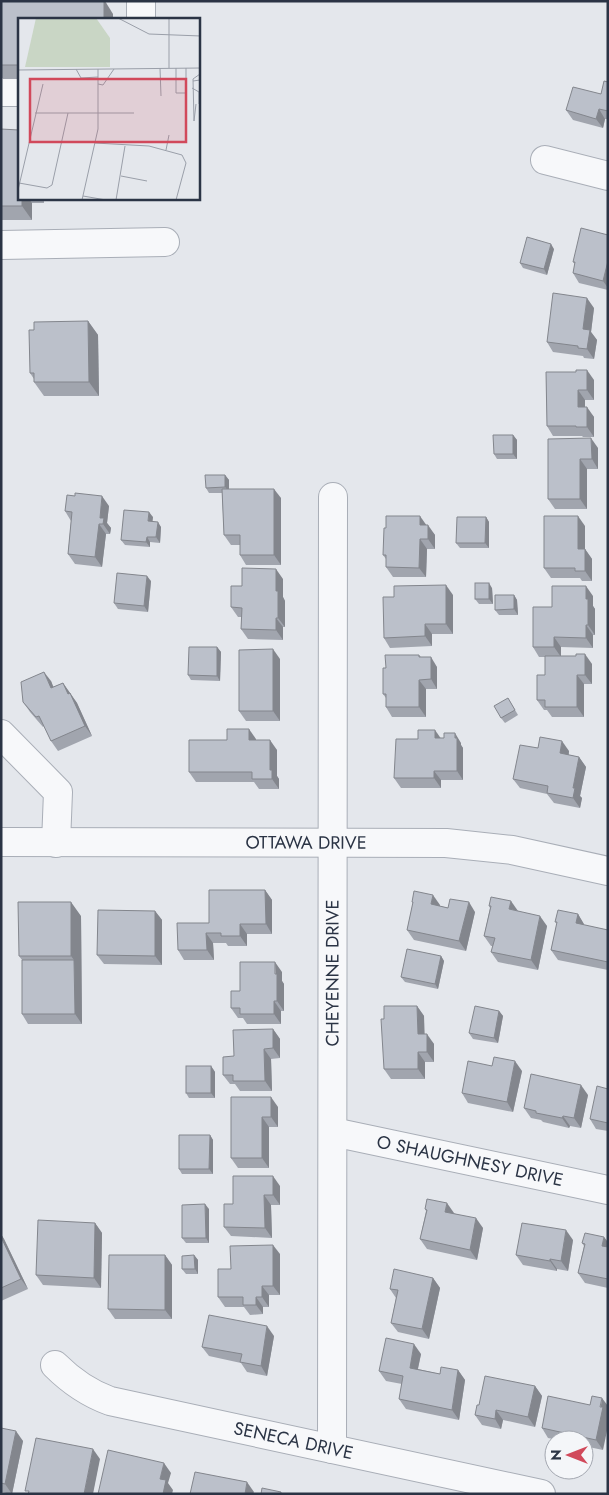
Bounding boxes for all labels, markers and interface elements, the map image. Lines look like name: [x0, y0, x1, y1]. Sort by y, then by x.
inset map: [18, 18, 200, 200]
street label: OTTAWA DRIVE: [245, 830, 367, 856]
street label: CHEYENNE DRIVE: [319, 900, 346, 1046]
street label: O SHAUGHNESY DRIVE: [374, 1129, 566, 1193]
street label: SENECA DRIVE: [231, 1415, 356, 1466]
north arrow: [544, 1430, 594, 1480]
text: N: [546, 1449, 566, 1461]

